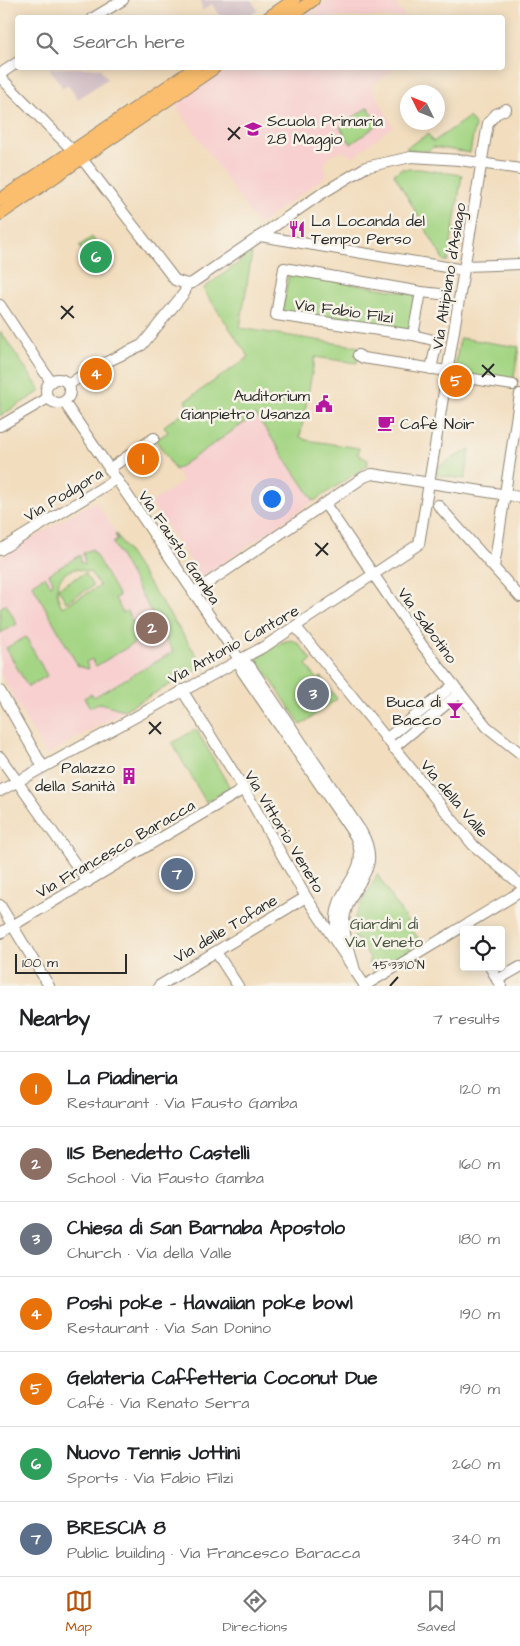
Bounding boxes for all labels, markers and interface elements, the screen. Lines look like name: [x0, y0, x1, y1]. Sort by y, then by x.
search box: [15, 15, 505, 70]
icon: search: [33, 29, 61, 57]
text: Search here: [73, 29, 185, 56]
north arrow: [400, 85, 445, 130]
place label: Scuola Primaria 28 Maggio: [267, 110, 383, 151]
school or university icon: Scuola Primaria 28 Maggio: [243, 119, 263, 139]
street label: Via Altipiano d'Asiago: [427, 201, 472, 351]
place label: La Locanda del Tempo Perso: [311, 210, 425, 250]
restaurant icon: La Locanda del Tempo Perso: [287, 219, 307, 239]
pin: 6: [80, 238, 112, 276]
street label: Via Fabio Filzi: [293, 293, 395, 329]
pin: 4: [80, 355, 112, 393]
pin: 5: [440, 362, 472, 400]
place label: Auditorium Gianpietro Usanza: [180, 385, 311, 425]
public building icon: Auditorium Gianpietro Usanza: [314, 394, 334, 414]
cafe icon: Cafè Noir: [376, 413, 396, 433]
place label: Cafè Noir: [400, 413, 474, 435]
pin: 1: [127, 440, 159, 478]
street label: Via Podgora: [20, 463, 108, 528]
street label: Via Fausto Gamba: [133, 486, 225, 609]
your location: [259, 486, 285, 512]
street label: Via Sabotino: [392, 583, 462, 668]
street label: Via Antonio Cantore: [164, 599, 303, 690]
pin: 2: [136, 609, 168, 647]
pin: 3: [297, 675, 329, 713]
place label: Buca di Bacco: [386, 691, 442, 731]
bar icon: Buca di Bacco: [445, 700, 465, 720]
street label: Via della Valle: [415, 755, 494, 842]
place label: Palazzo della Sanità: [35, 757, 115, 797]
building icon: Palazzo della Sanità: [119, 766, 139, 786]
street label: Via Vittorio Veneto: [239, 766, 329, 897]
street label: Via Francesco Baracca: [32, 794, 199, 903]
pin: 7: [161, 855, 193, 893]
street label: Via delle Tofane: [170, 889, 282, 968]
park label: Giardini di Via Veneto: [345, 913, 423, 953]
map controls: [460, 926, 505, 971]
button: locate: [460, 926, 505, 971]
scale bar: [15, 951, 128, 974]
text: 100 m: [22, 953, 58, 973]
text: 45°33'10"N: [372, 957, 425, 974]
text: Nearby: [20, 1004, 90, 1033]
text: 7 results: [433, 1008, 500, 1030]
text: La Piadineria: [67, 1065, 178, 1092]
text: 1: [35, 1078, 37, 1100]
text: 120 m: [460, 1078, 500, 1100]
text: Restaurant · Via Fausto Gamba: [67, 1092, 297, 1114]
text: IIS Benedetto Castelli: [67, 1140, 249, 1167]
text: 2: [31, 1153, 41, 1175]
text: 160 m: [459, 1153, 500, 1175]
text: School · Via Fausto Gamba: [67, 1167, 264, 1189]
text: Chiesa di San Barnaba Apostolo: [67, 1215, 345, 1242]
text: 3: [32, 1228, 40, 1250]
text: 180 m: [459, 1228, 500, 1250]
text: Church · Via della Valle: [67, 1242, 232, 1264]
text: Poshi poke - Hawaiian poke bowl: [67, 1290, 353, 1317]
text: 4: [31, 1303, 41, 1325]
text: 190 m: [460, 1303, 500, 1325]
text: Restaurant · Via San Donino: [67, 1317, 271, 1339]
text: Gelateria Caffetteria Coconut Due: [67, 1365, 377, 1392]
text: 5: [30, 1378, 42, 1400]
text: 190 m: [460, 1378, 500, 1400]
text: Café · Via Renato Serra: [67, 1392, 250, 1414]
text: Nuovo Tennis Jottini: [67, 1440, 240, 1467]
text: 6: [31, 1453, 41, 1475]
text: 260 m: [452, 1453, 500, 1475]
text: Sports · Via Fabio Filzi: [67, 1467, 233, 1489]
text: BRESCIA 8: [67, 1515, 166, 1542]
text: 7: [31, 1528, 41, 1550]
text: 340 m: [452, 1528, 500, 1550]
text: Public building · Via Francesco Baracca: [67, 1542, 360, 1564]
tab: Map: [65, 1587, 93, 1637]
tab: Directions: [222, 1587, 287, 1637]
tab: Saved: [417, 1587, 455, 1637]

